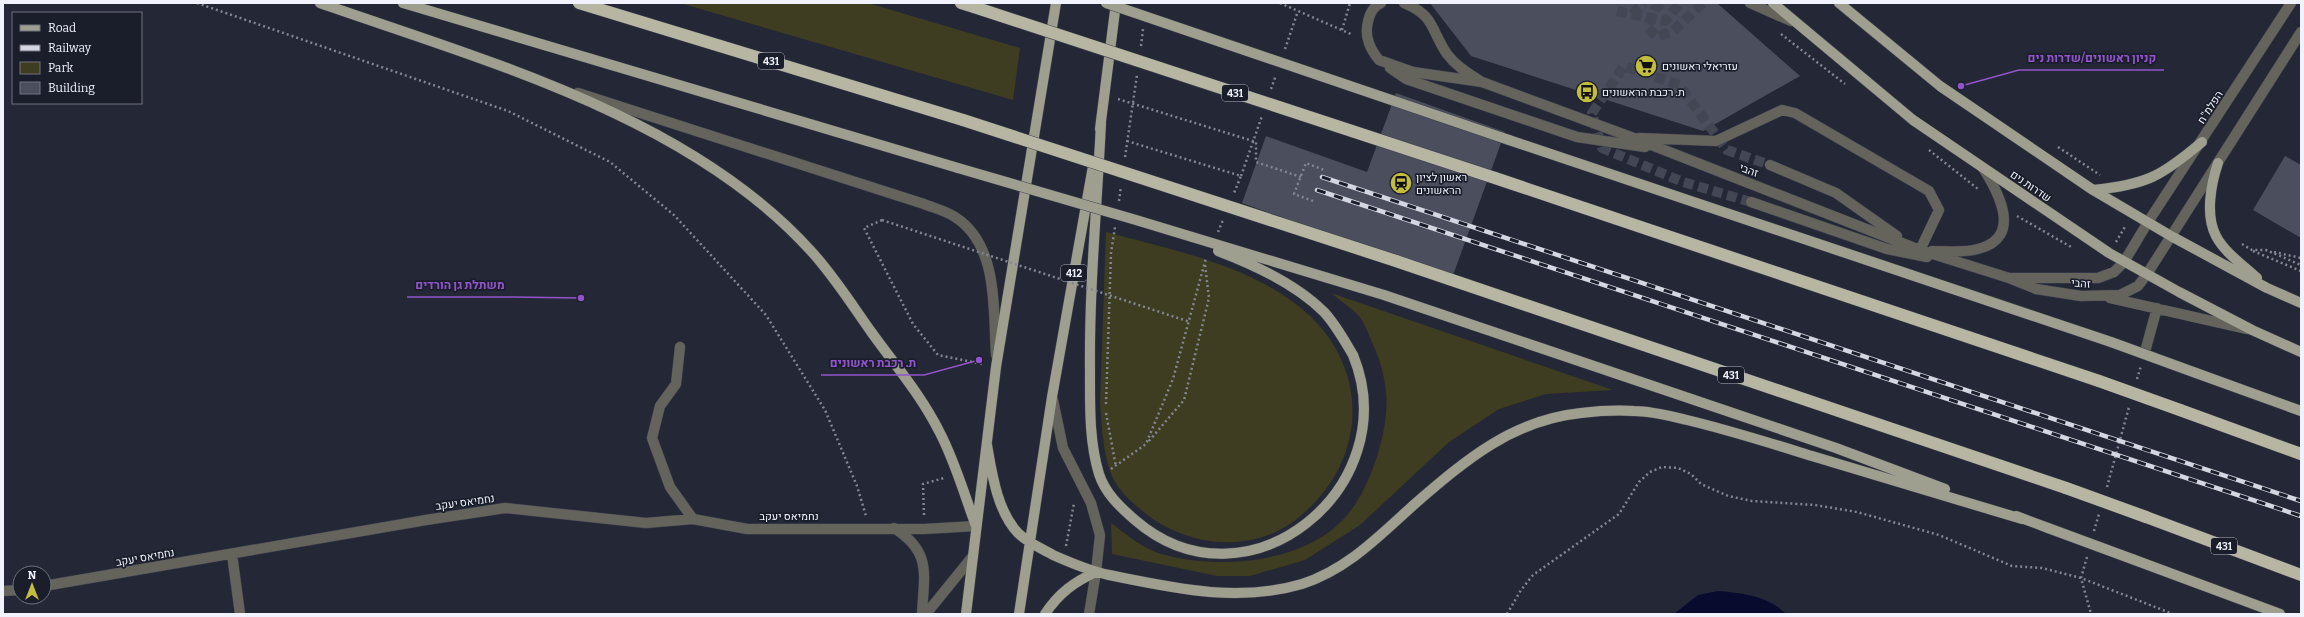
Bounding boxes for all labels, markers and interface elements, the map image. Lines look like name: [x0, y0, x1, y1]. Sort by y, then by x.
legend: [12, 12, 142, 104]
text: Road: [48, 21, 76, 35]
text: Railway: [48, 41, 92, 55]
callout: קניון ראשונים/שדרות נים: [2019, 46, 2164, 70]
text: קניון ראשונים/שדרות נים: [2028, 51, 2156, 65]
road number: 431: [758, 53, 784, 69]
supermarket icon: עזריאלי ראשונים: [1633, 53, 1659, 79]
place label: עזריאלי ראשונים: [1662, 60, 1738, 73]
text: Park: [48, 61, 74, 75]
bus stop icon: ת. רכבת הראשונים: [1574, 79, 1600, 105]
text: Building: [48, 81, 95, 95]
road number: 431: [1222, 85, 1248, 101]
place label: ת. רכבת הראשונים: [1602, 86, 1685, 99]
street label: הפלמ"ח: [2195, 88, 2226, 126]
street label: זהבי: [1737, 161, 1760, 180]
street label: שדרות נים: [2008, 168, 2054, 205]
station icon: ראשון לציון הראשונים: [1388, 170, 1414, 196]
place label: ראשון לציון הראשונים: [1416, 171, 1467, 197]
road number: 412: [1061, 265, 1087, 281]
callout: משתלת גן הורדים: [407, 273, 513, 297]
street label: זהבי: [2071, 276, 2091, 291]
text: משתלת גן הורדים: [415, 278, 505, 292]
callout: ת. רכבת ראשונים: [821, 351, 924, 375]
text: ת. רכבת ראשונים: [830, 356, 916, 370]
road number: 431: [1718, 367, 1744, 383]
street label: נחמיאס יעקב: [435, 492, 495, 513]
street label: נחמיאס יעקב: [759, 510, 819, 523]
road number: 431: [2211, 538, 2237, 554]
street label: נחמיאס יעקב: [115, 546, 176, 569]
north arrow: [12, 565, 52, 605]
text: N: [28, 569, 37, 582]

